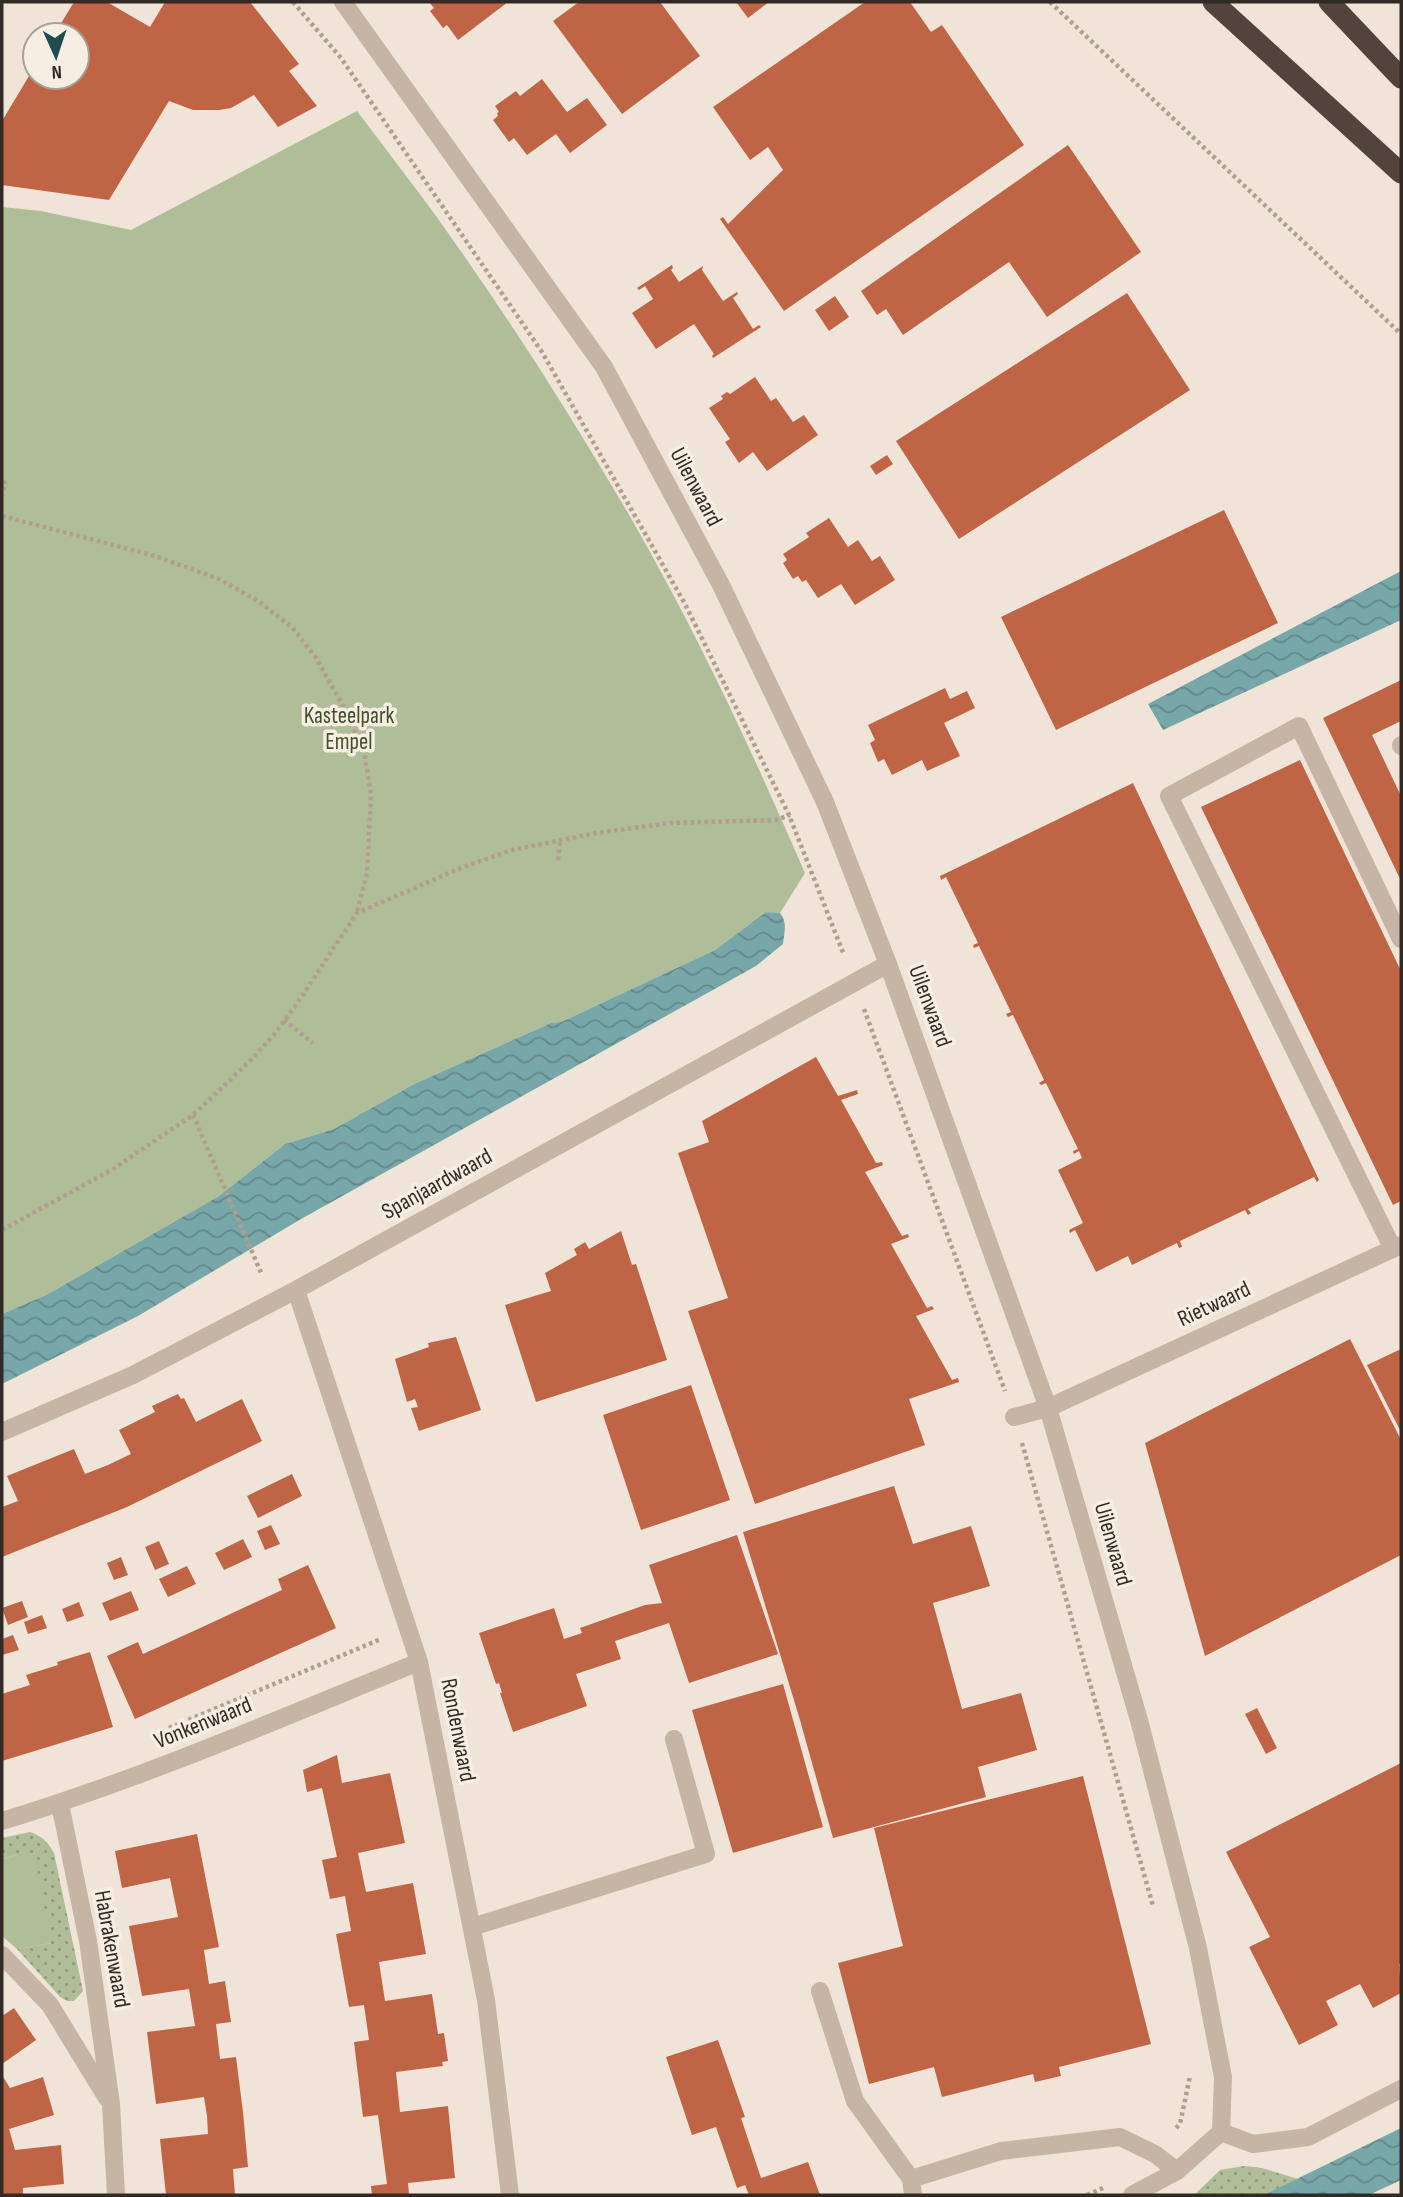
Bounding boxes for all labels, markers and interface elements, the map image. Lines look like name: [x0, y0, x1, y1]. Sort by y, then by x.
north arrow: [21, 21, 91, 91]
text: N: [51, 60, 62, 83]
street label: Uilenwaard: [664, 443, 728, 531]
park label: Kasteelpark Empel: [304, 702, 395, 756]
street label: Uilenwaard: [902, 961, 958, 1051]
street label: Spanjaardwaard: [377, 1142, 497, 1226]
street label: Rietwaard: [1173, 1275, 1255, 1333]
street label: Uilenwaard: [1088, 1499, 1138, 1589]
street label: Rondenwaard: [434, 1676, 482, 1784]
street label: Vonkenwaard: [150, 1691, 256, 1755]
street label: Habrakenwaard: [88, 1888, 136, 2010]

